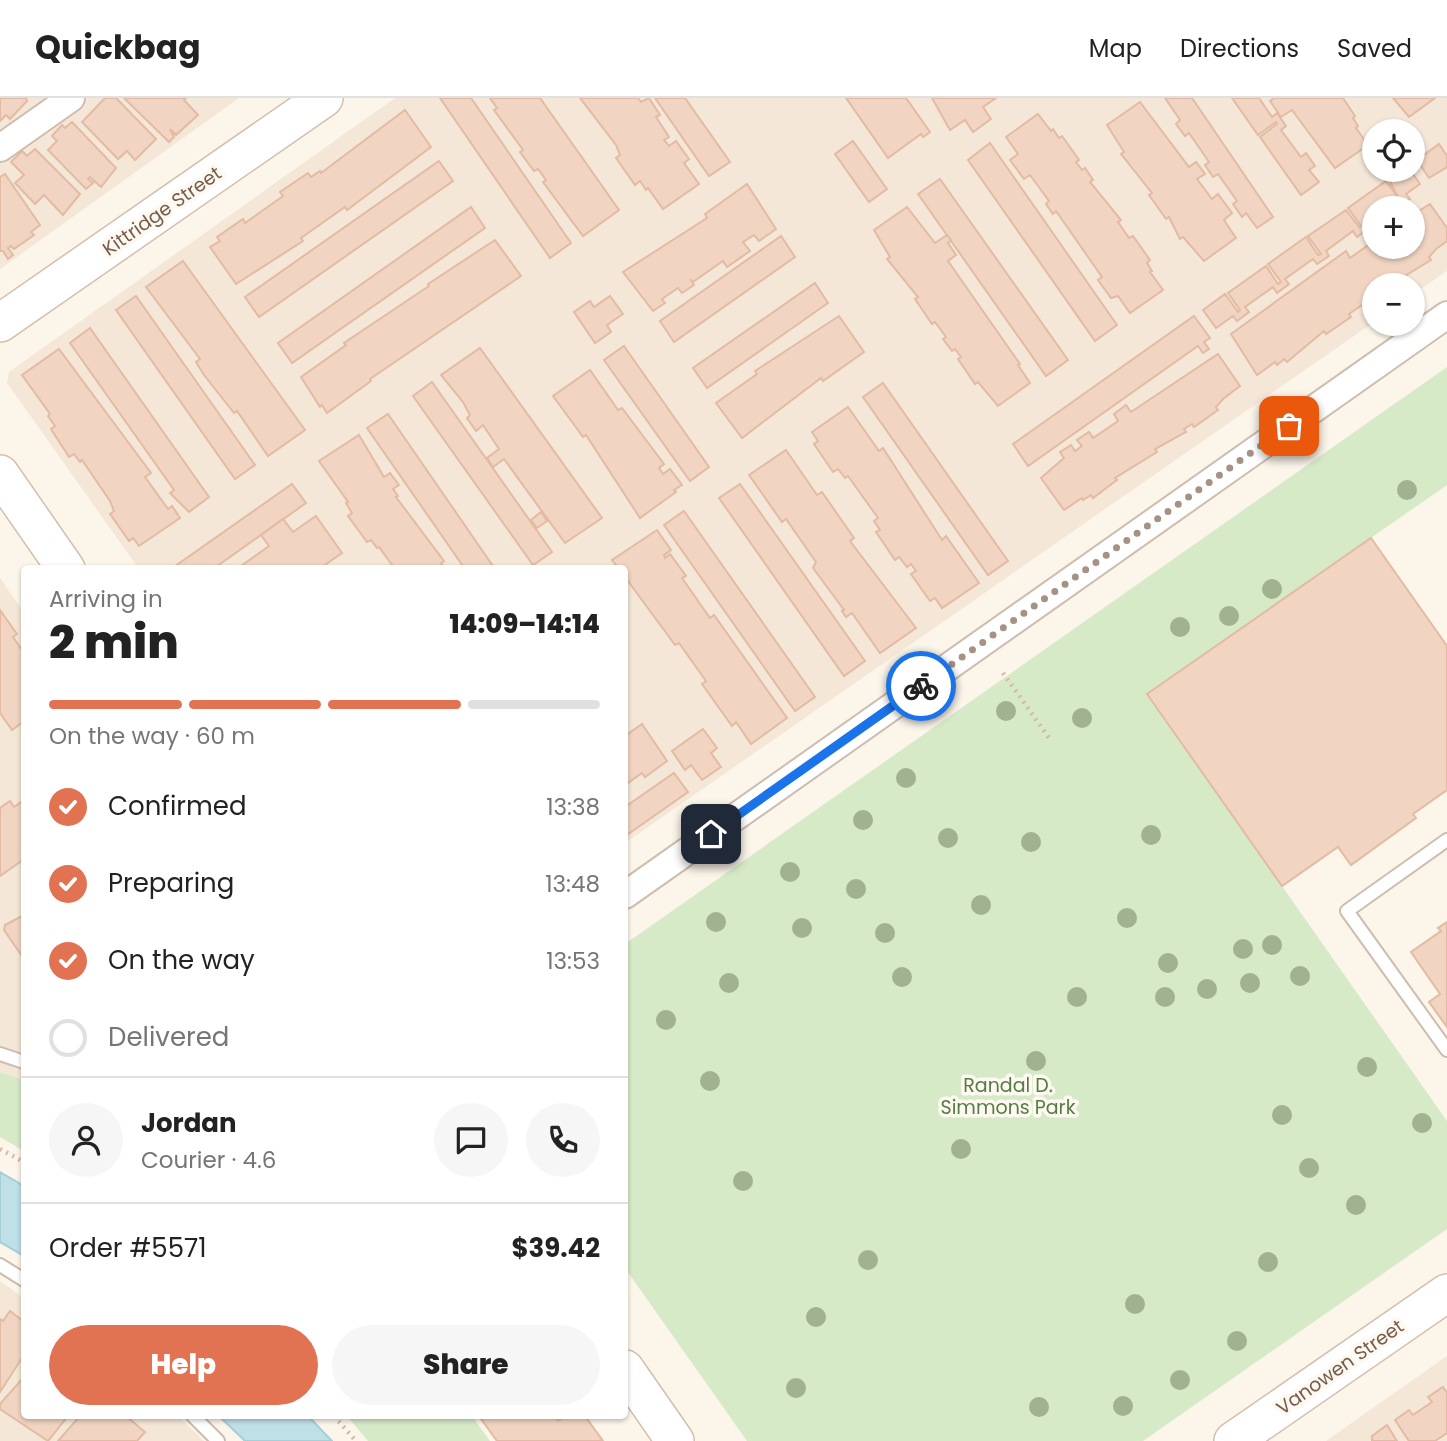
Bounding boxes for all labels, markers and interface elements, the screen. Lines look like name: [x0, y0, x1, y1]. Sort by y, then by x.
text: Quickbag: [35, 24, 201, 71]
text: Map: [1089, 32, 1142, 65]
text: Directions: [1180, 32, 1299, 65]
text: Saved: [1337, 32, 1412, 65]
map controls: [1362, 119, 1425, 336]
button: locate: [1362, 119, 1425, 182]
street label: Kittridge Street: [97, 160, 227, 262]
button: +: [1362, 196, 1425, 259]
button: −: [1362, 273, 1425, 336]
pin: [1259, 396, 1319, 456]
icon: bag: [1270, 407, 1308, 445]
text: Arriving in: [49, 583, 163, 615]
text: 14:09–14:14: [449, 606, 600, 642]
text: 2 min: [49, 610, 179, 674]
courier: [886, 651, 956, 721]
icon: bike: [902, 667, 940, 705]
text: On the way · 60 m: [49, 720, 255, 752]
icon: check: [49, 788, 87, 826]
text: Confirmed: [108, 788, 246, 824]
text: 13:38: [546, 791, 600, 823]
pin: [681, 804, 741, 864]
icon: home: [692, 815, 730, 853]
icon: check: [49, 865, 87, 903]
text: Preparing: [108, 865, 234, 901]
text: 13:48: [545, 868, 600, 900]
icon: check: [49, 942, 87, 980]
text: On the way: [108, 942, 255, 978]
text: 13:53: [546, 945, 600, 977]
text: Delivered: [108, 1019, 229, 1055]
park label: Randal D. Simmons Park: [941, 1072, 1076, 1121]
button: person: [49, 1103, 123, 1177]
button: chat: [434, 1103, 508, 1177]
button: phone: [526, 1103, 600, 1177]
text: Jordan: [141, 1105, 237, 1141]
text: Courier · 4.6: [141, 1144, 276, 1176]
text: Order #5571: [49, 1230, 206, 1266]
text: $39.42: [511, 1230, 600, 1266]
street label: Vanowen Street: [1271, 1313, 1409, 1421]
button: Help: [49, 1325, 318, 1405]
button: Share: [332, 1325, 600, 1405]

